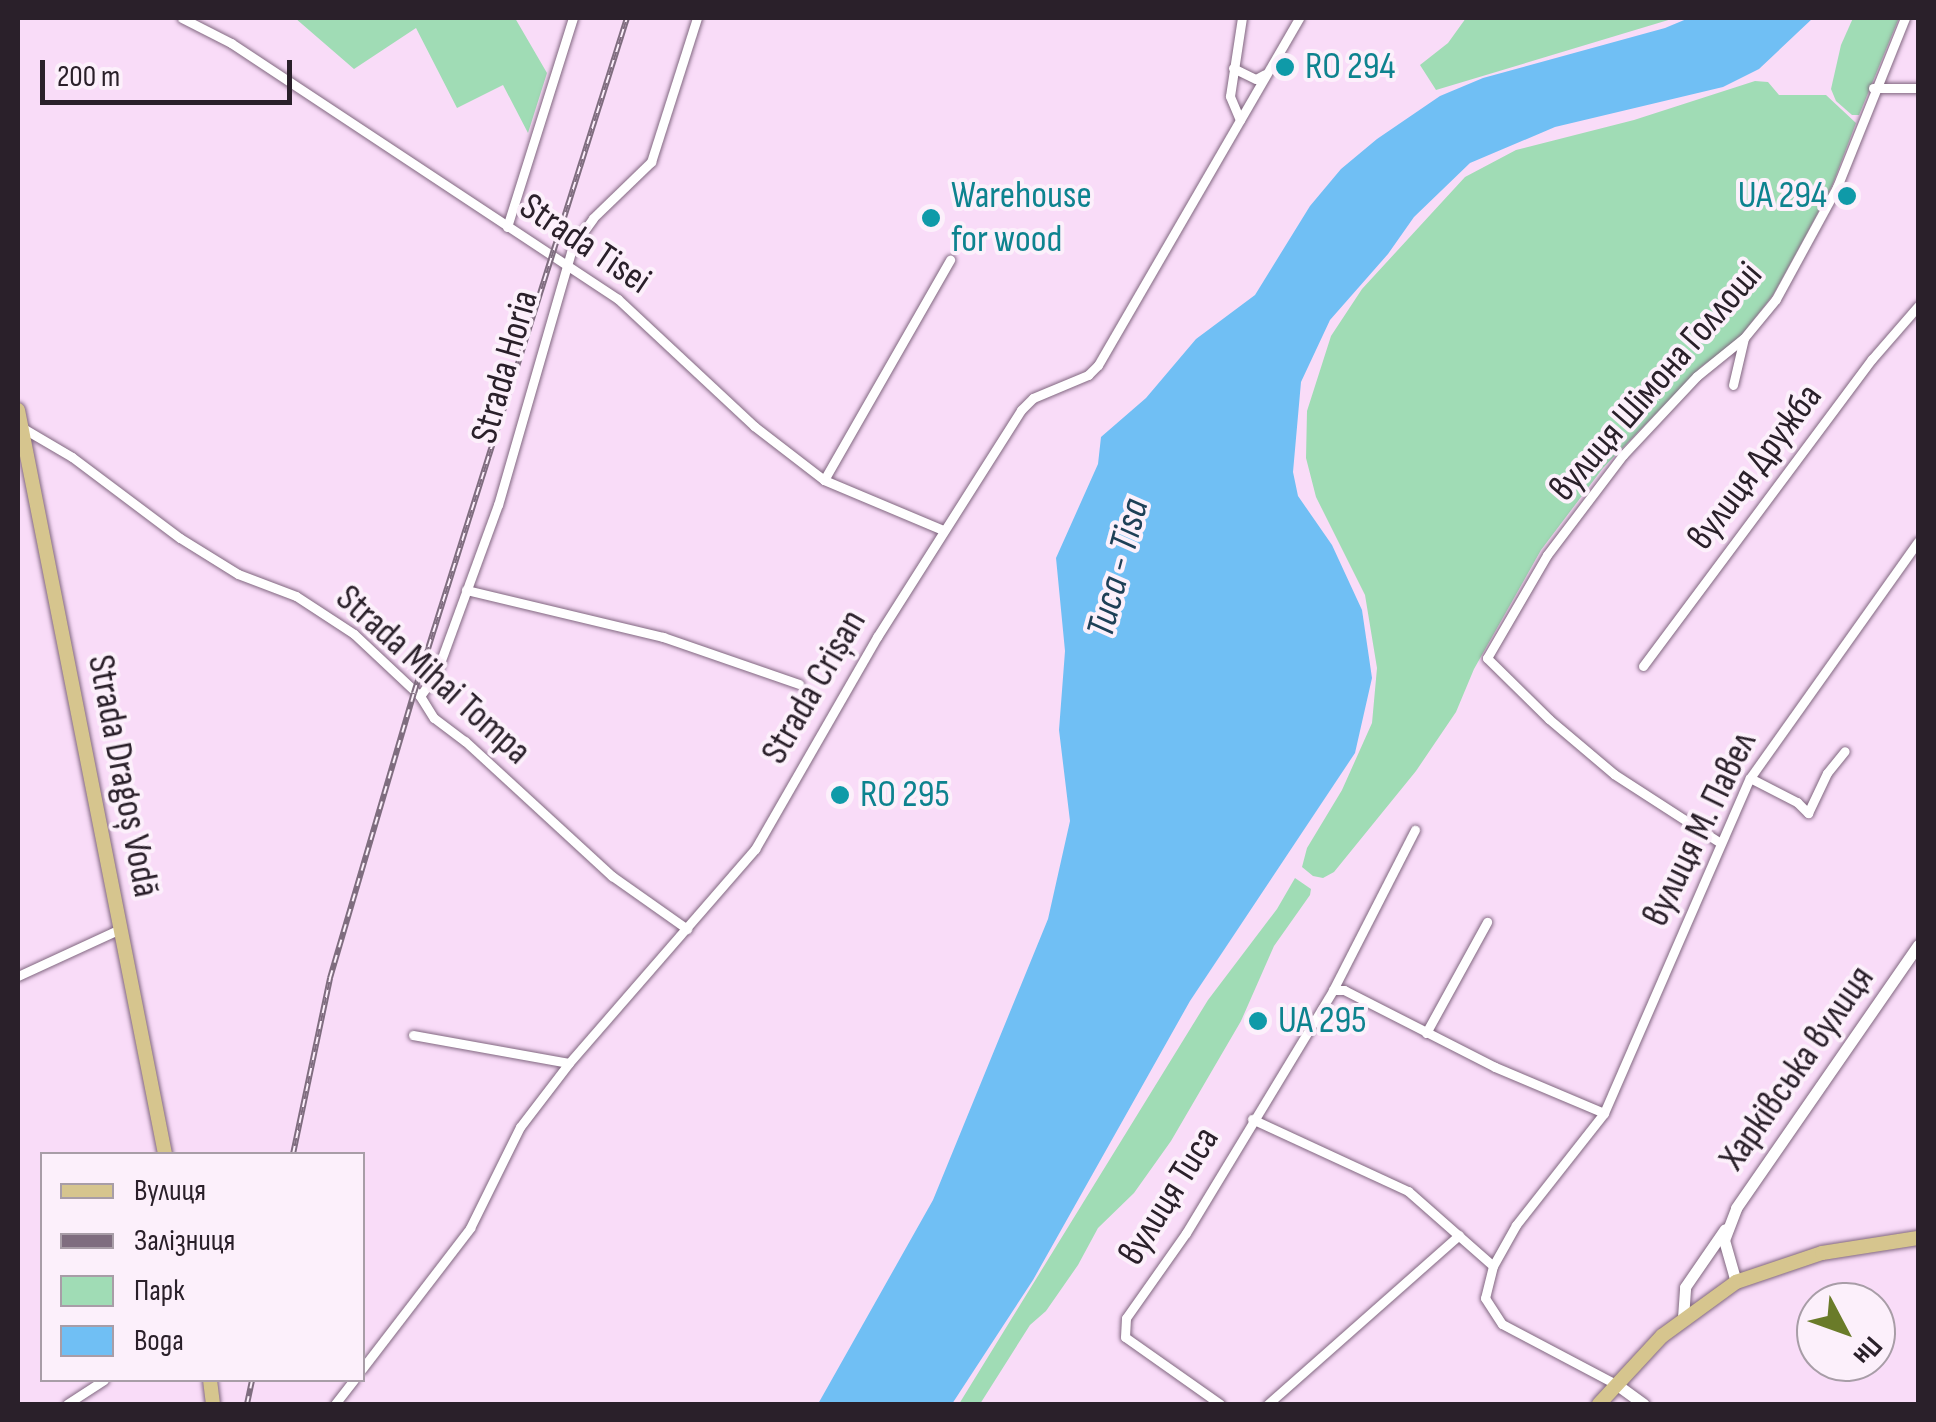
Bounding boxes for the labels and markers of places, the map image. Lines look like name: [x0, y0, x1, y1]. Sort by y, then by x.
place label: RO 294: [1305, 44, 1395, 90]
marker: RO 294: [1274, 56, 1296, 78]
place label: Warehouse for wood: [951, 173, 1092, 262]
place label: UA 294: [1738, 173, 1827, 219]
marker: UA 294: [1836, 185, 1858, 207]
marker: Warehouse for wood: [920, 207, 942, 229]
place label: RO 295: [860, 772, 950, 818]
marker: RO 295: [829, 784, 851, 806]
place label: UA 295: [1278, 998, 1367, 1044]
marker: UA 295: [1247, 1010, 1269, 1032]

